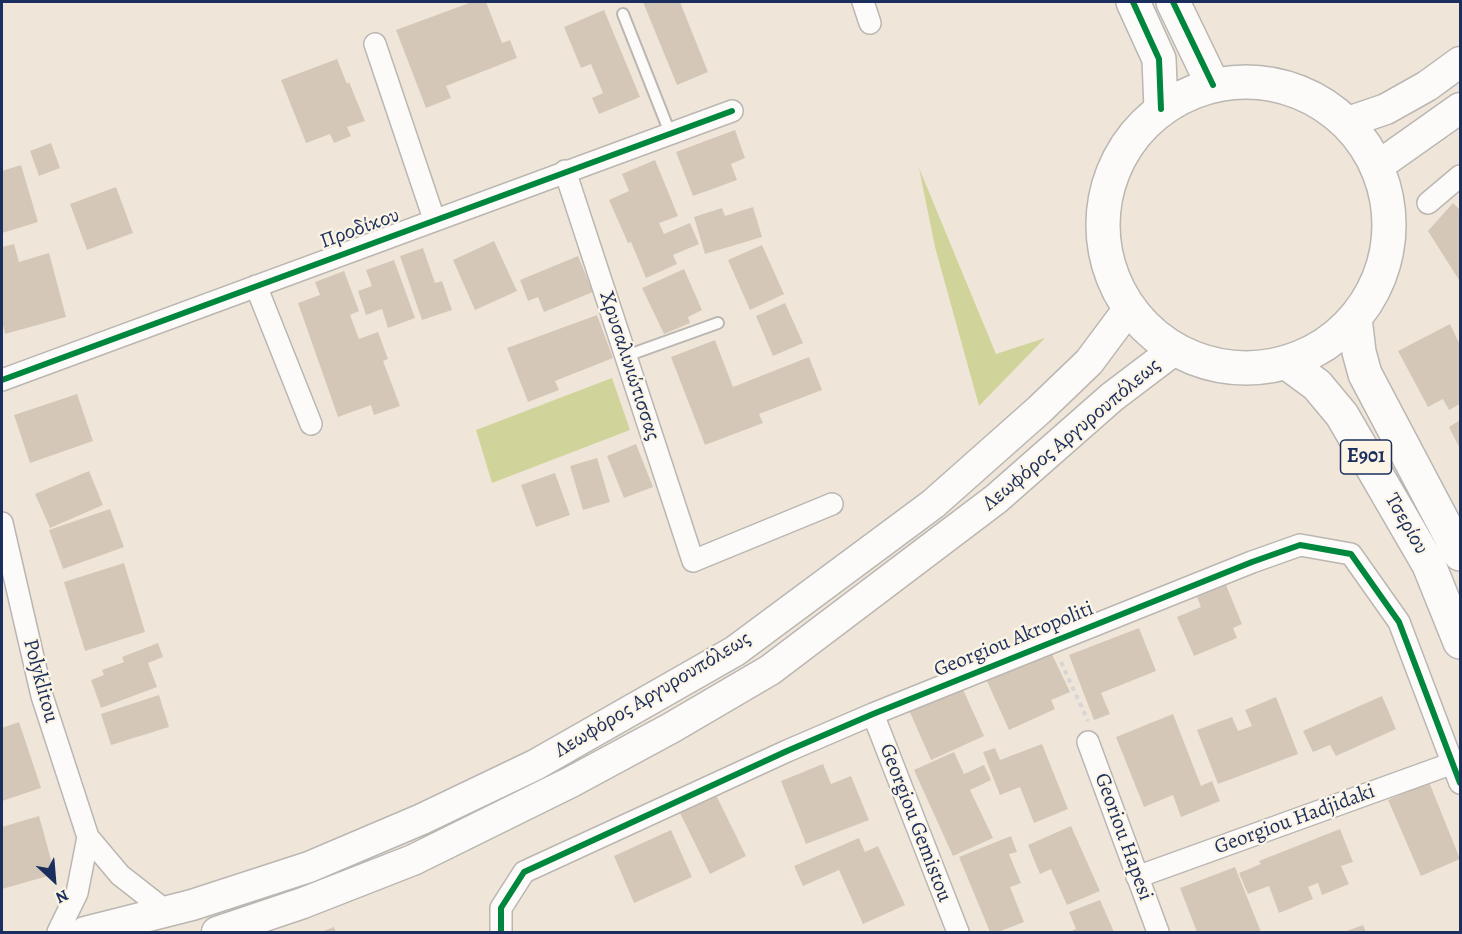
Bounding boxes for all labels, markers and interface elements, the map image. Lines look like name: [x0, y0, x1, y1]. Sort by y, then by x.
street label: Προδίκου: [317, 203, 403, 255]
street label: Χρυσαλινιώτισσας: [593, 288, 665, 444]
street label: Λεωφόρος Αργυρουπόλεως: [978, 353, 1166, 517]
road number: E901: [1340, 440, 1392, 474]
street label: Τσερίου: [1379, 489, 1433, 559]
street label: Georgiou Akropoliti: [931, 596, 1097, 684]
street label: Λεωφόρος Αργυρουπόλεως: [550, 626, 756, 764]
street label: Polyklitou: [17, 636, 63, 726]
street label: Georgiou Gemistou: [873, 740, 957, 906]
street label: Georiou Hapesi: [1088, 770, 1158, 904]
street label: Georgiou Hadjidaki: [1211, 779, 1379, 861]
north arrow: [24, 850, 84, 910]
text: N: [52, 884, 72, 909]

